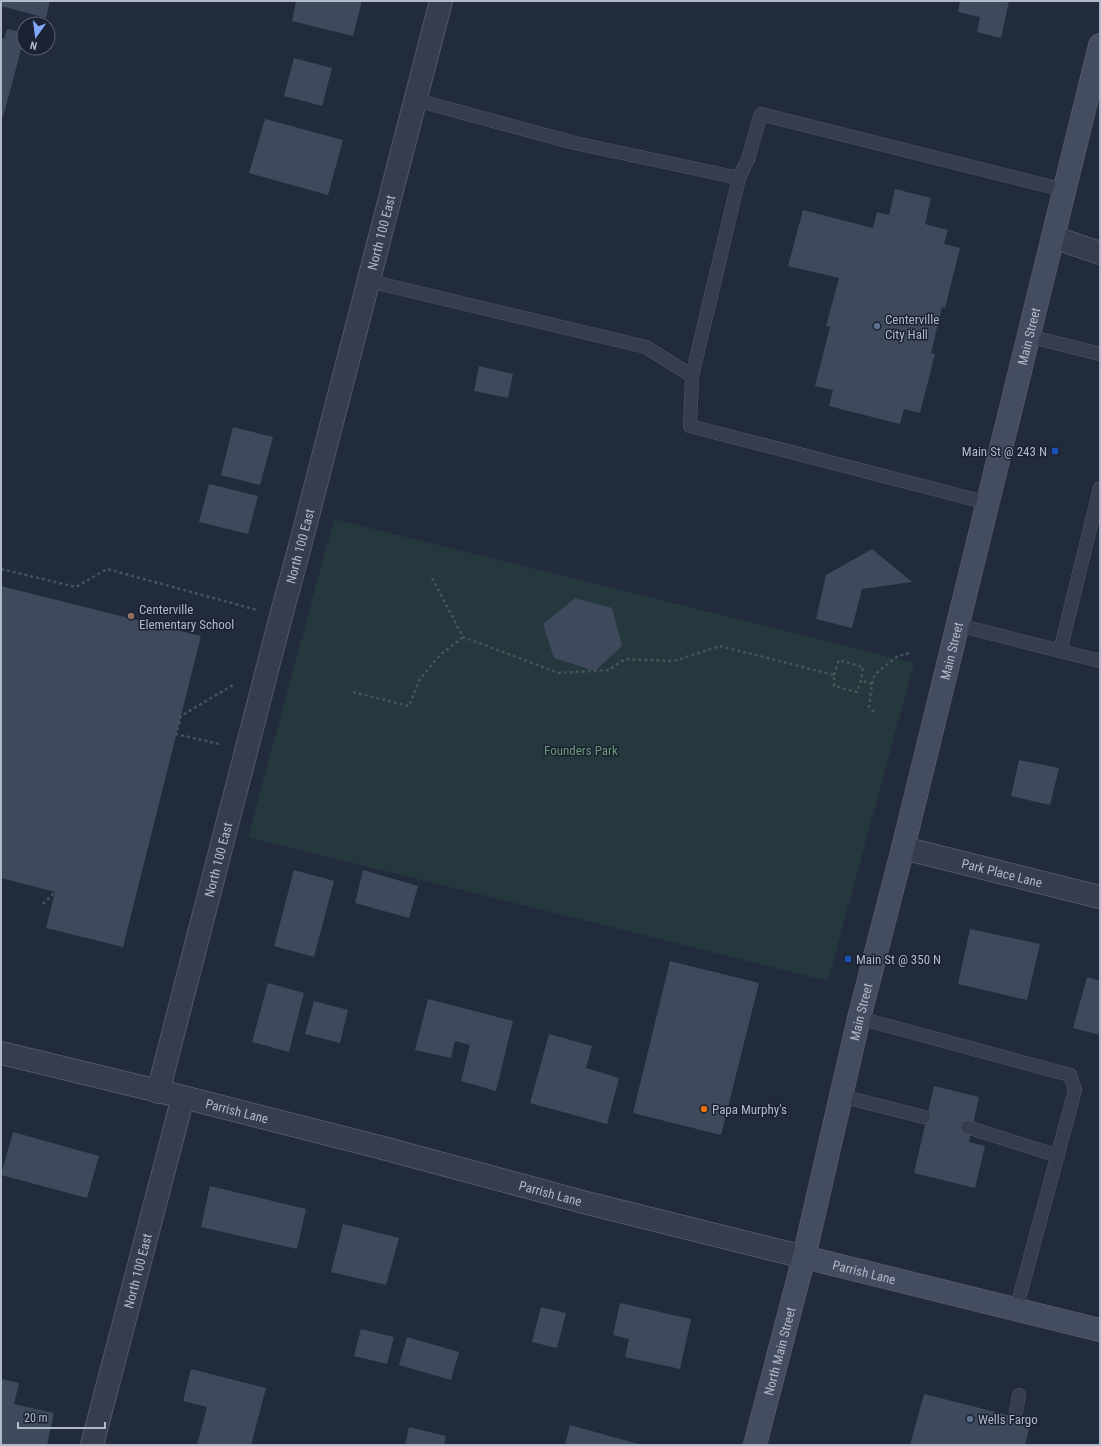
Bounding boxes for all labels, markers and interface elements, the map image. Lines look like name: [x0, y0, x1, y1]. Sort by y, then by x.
north arrow: [16, 16, 56, 56]
text: N: [29, 38, 39, 52]
street label: North 100 East: [365, 193, 399, 272]
street label: Main Street: [1015, 306, 1043, 367]
place label: Centerville City Hall: [885, 312, 939, 342]
marker: Centerville City Hall: [872, 321, 882, 331]
place label: Main St @ 243 N: [962, 444, 1047, 459]
marker: Main St @ 243 N: [1050, 446, 1060, 456]
street label: North 100 East: [283, 507, 317, 585]
place label: Centerville Elementary School: [139, 602, 234, 632]
marker: Centerville Elementary School: [126, 611, 136, 621]
street label: Main Street: [938, 621, 966, 681]
park label: Founders Park: [544, 743, 618, 758]
street label: North 100 East: [202, 821, 235, 899]
street label: Park Place Lane: [960, 856, 1044, 890]
place label: Main St @ 350 N: [856, 952, 941, 967]
marker: Main St @ 350 N: [843, 954, 853, 964]
street label: Main Street: [847, 981, 876, 1042]
street label: Parrish Lane: [204, 1096, 270, 1126]
place label: Papa Murphy's: [712, 1102, 787, 1117]
marker: Papa Murphy's: [699, 1104, 709, 1114]
street label: Parrish Lane: [517, 1178, 583, 1209]
street label: North 100 East: [121, 1232, 155, 1310]
street label: Parrish Lane: [831, 1257, 897, 1287]
street label: North Main Street: [761, 1305, 799, 1397]
scale bar: [18, 1404, 105, 1430]
text: 20 m: [24, 1411, 48, 1425]
place label: Wells Fargo: [978, 1412, 1038, 1427]
marker: Wells Fargo: [965, 1414, 975, 1424]

